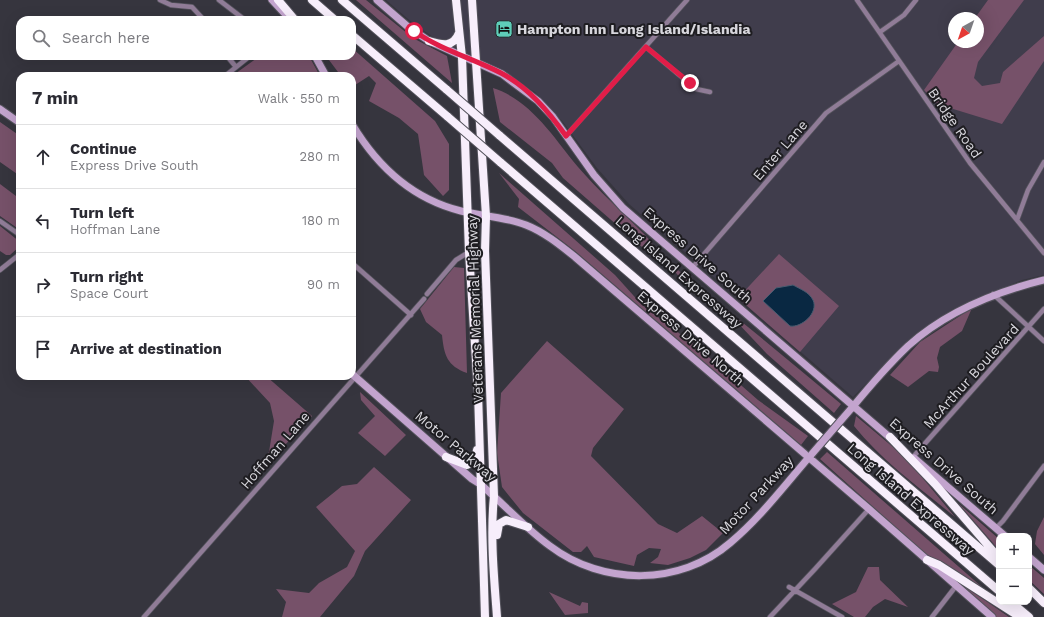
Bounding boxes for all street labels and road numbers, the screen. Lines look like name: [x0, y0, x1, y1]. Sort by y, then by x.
street label: Bridge Road: [925, 85, 985, 161]
street label: Enter Lane: [749, 117, 811, 183]
street label: Express Drive South: [641, 204, 755, 306]
street label: Long Island Expressway: [612, 213, 746, 332]
street label: Veterans Memorial Highway: [464, 214, 486, 403]
street label: Express Drive North: [634, 287, 748, 389]
street label: McArthur Boulevard: [920, 320, 1022, 432]
street label: Motor Parkway: [412, 407, 500, 485]
street label: Hoffman Lane: [237, 408, 313, 492]
street label: Express Drive South: [887, 415, 1001, 517]
street label: Long Island Expressway: [844, 440, 978, 559]
street label: Motor Parkway: [716, 452, 797, 537]

